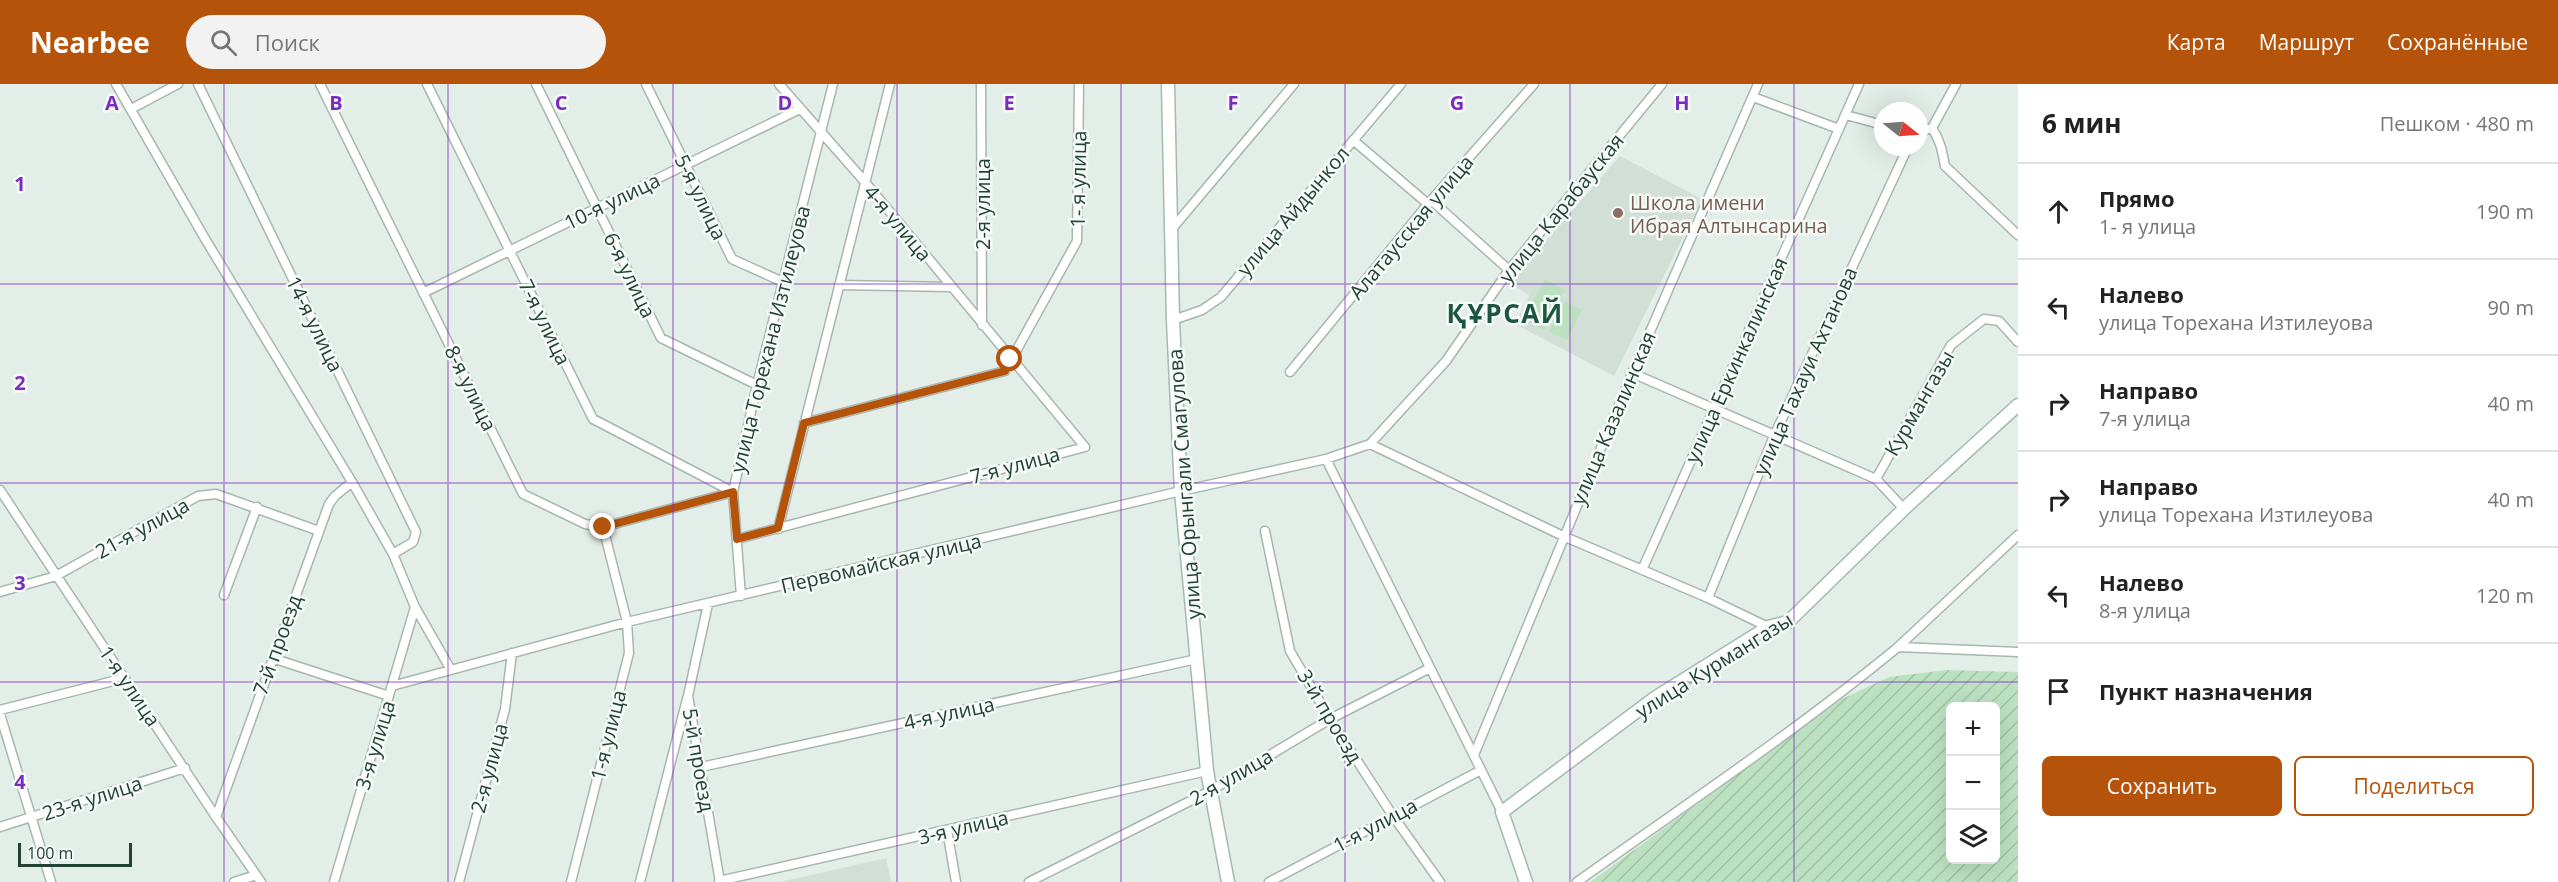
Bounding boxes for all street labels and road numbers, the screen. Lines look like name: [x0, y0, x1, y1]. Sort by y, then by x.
street label: улица Карабауская: [1492, 128, 1630, 288]
street label: 1- я улица: [1064, 130, 1092, 228]
street label: улица Айдынкол: [1231, 140, 1355, 282]
street label: Алатаусская улица: [1343, 149, 1479, 305]
street label: 5-я улица: [669, 150, 733, 244]
street label: 2-я улица: [969, 158, 996, 250]
street label: 10-я улица: [560, 166, 664, 236]
street label: 4-я улица: [858, 179, 938, 267]
street label: улица Торехана Изтилеуова: [724, 203, 816, 475]
street label: 6-я улица: [598, 228, 662, 322]
street label: улица Еркинкалинская: [1678, 253, 1794, 467]
street label: улица Тахауи Ахтанова: [1747, 262, 1863, 480]
street label: 14-я улица: [280, 272, 350, 376]
street label: 7-я улица: [513, 275, 577, 369]
street label: улица Казалинская: [1564, 327, 1662, 509]
street label: 8-я улица: [439, 341, 503, 435]
street label: Курмангазы: [1878, 345, 1960, 461]
street label: улица Орынгали Смагулова: [1161, 348, 1207, 620]
street label: 7-я улица: [967, 440, 1063, 490]
street label: 21-я улица: [90, 491, 194, 565]
street label: Первомайская улица: [778, 527, 984, 599]
street label: 7-й проезд: [246, 591, 308, 699]
street label: улица Курмангазы: [1630, 606, 1798, 724]
street label: 1-я улица: [93, 640, 167, 732]
street label: 3-й проезд: [1291, 664, 1369, 768]
street label: 1-я улица: [584, 687, 632, 783]
street label: 4-я улица: [901, 690, 997, 736]
street label: 3-я улица: [349, 697, 401, 793]
street label: 5-й проезд: [677, 706, 721, 814]
street label: 2-я улица: [464, 720, 514, 816]
street label: 2-я улица: [1184, 742, 1278, 812]
street label: 23-я улица: [39, 769, 145, 827]
street label: 1-я улица: [1328, 791, 1422, 859]
street label: 3-я улица: [915, 804, 1011, 850]

